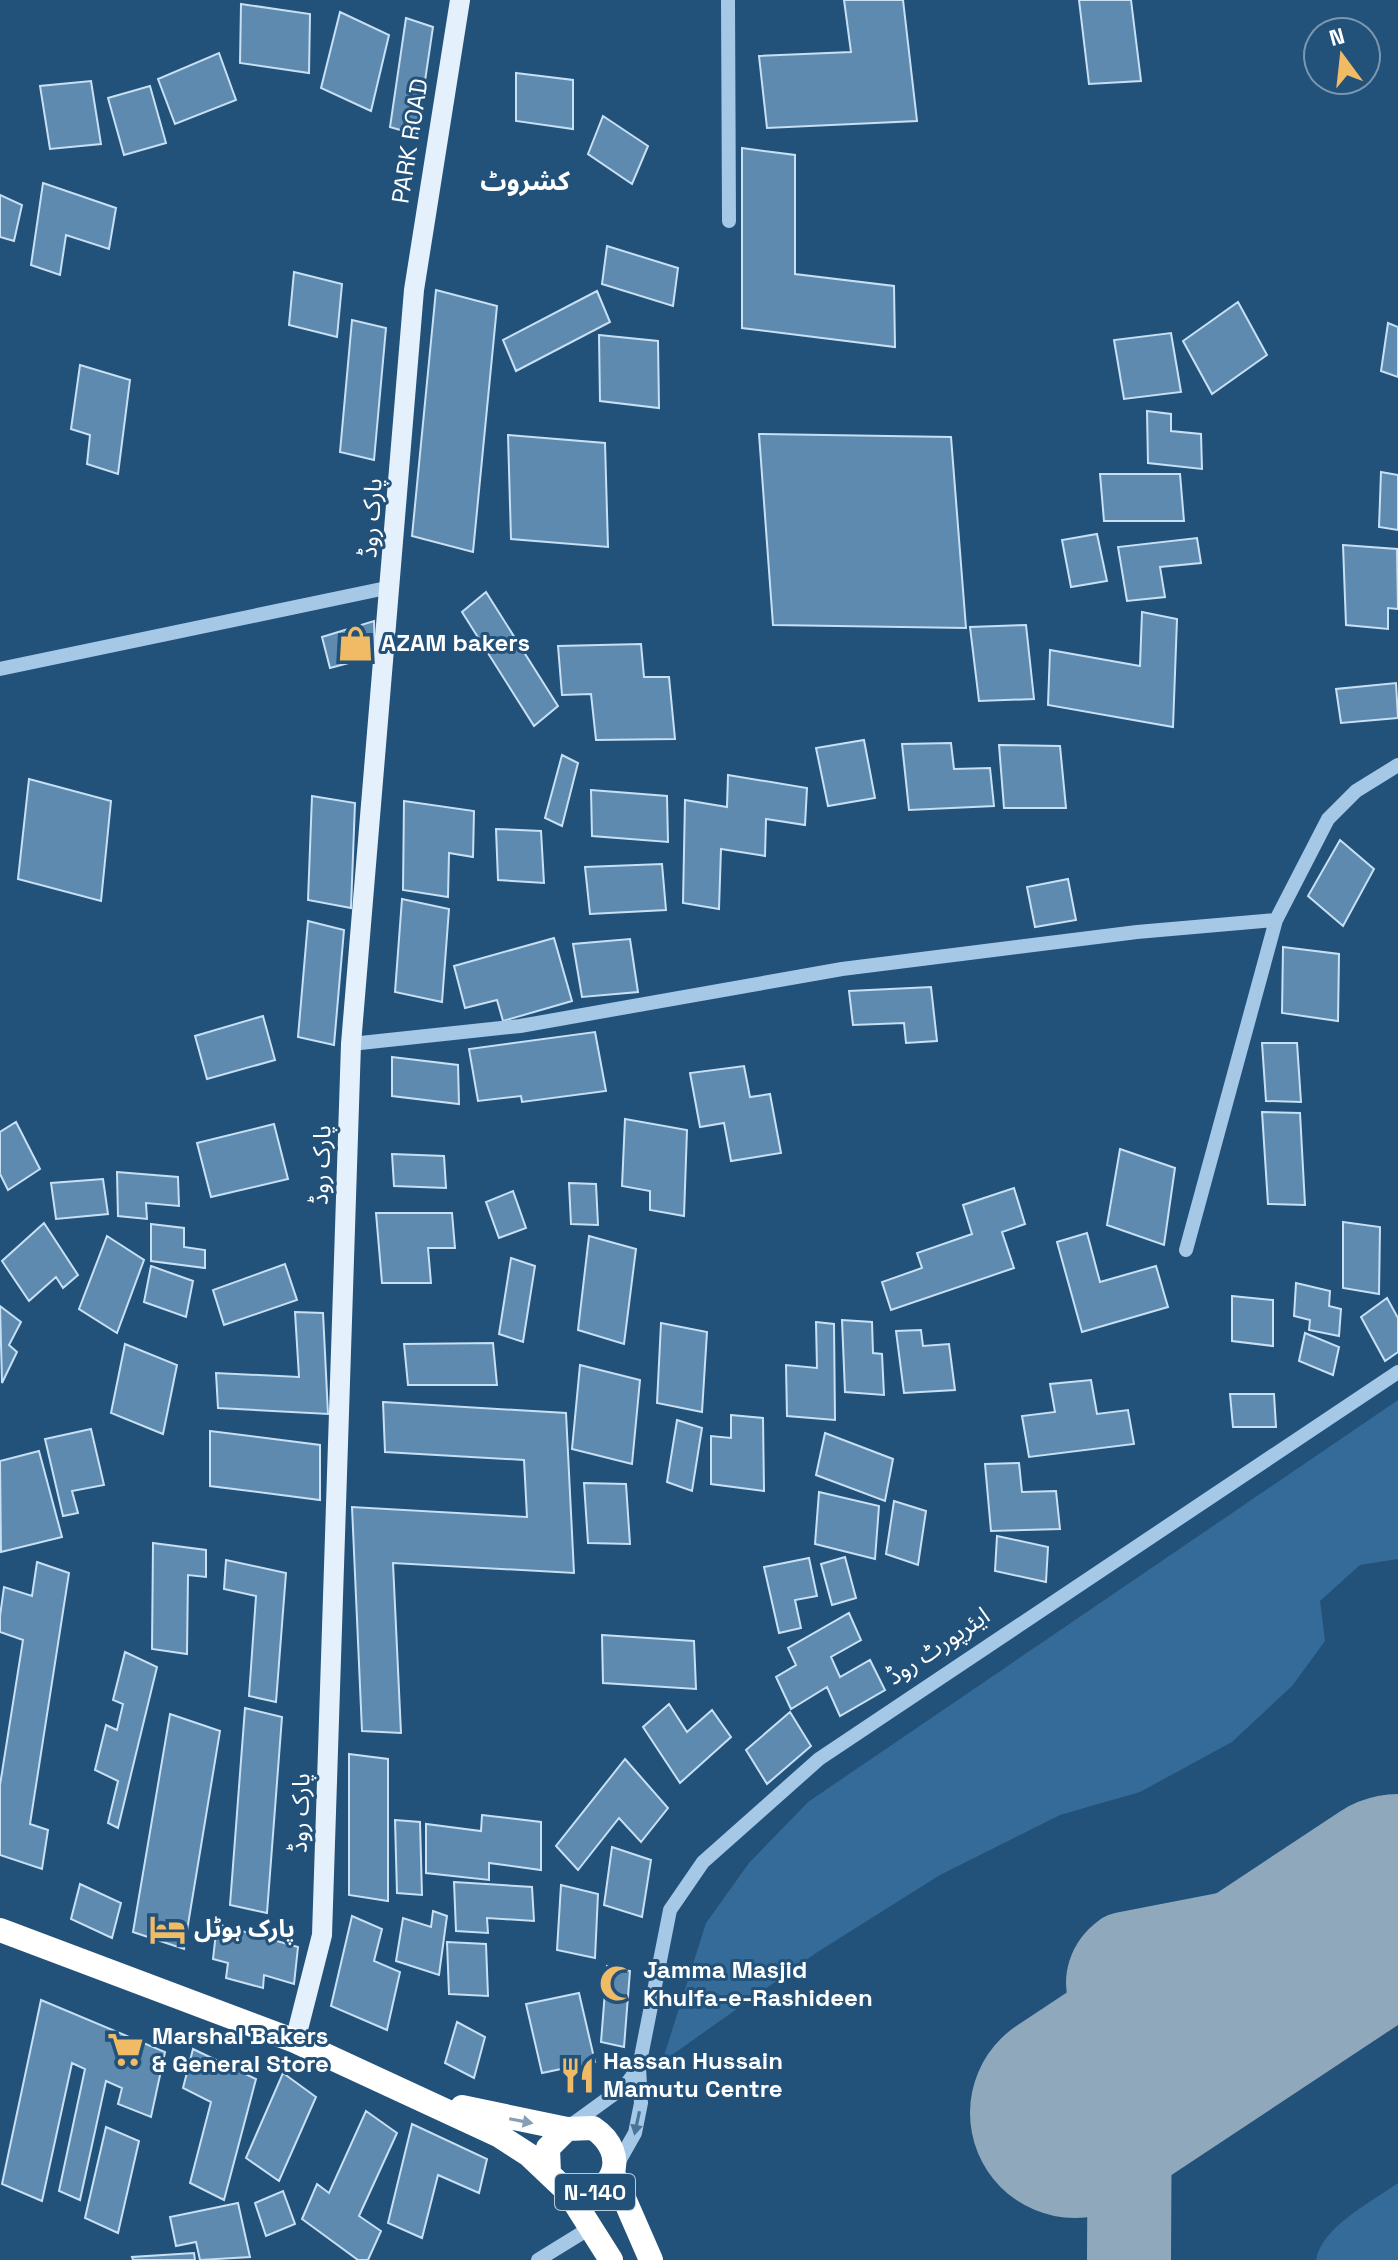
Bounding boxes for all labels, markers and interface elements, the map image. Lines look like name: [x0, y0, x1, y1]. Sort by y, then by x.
north arrow: [1302, 16, 1382, 96]
text: N: [1326, 21, 1348, 52]
street label: PARK ROAD: [384, 76, 435, 206]
district label: کشروٹ: [480, 164, 571, 198]
street label: پارک روڈ: [352, 477, 389, 559]
shop icon: AZAM bakers: [336, 624, 374, 662]
place label: AZAM bakers: [381, 627, 530, 658]
street label: پارک روڈ: [304, 1124, 338, 1206]
street label: ایئرپورٹ روڈ: [880, 1600, 995, 1692]
street label: پارک روڈ: [283, 1772, 317, 1854]
hotel icon: پارک ہوٹل: [149, 1910, 187, 1948]
place label: پارک ہوٹل: [194, 1913, 295, 1945]
place label: Jamma Masjid Khulfa-e-Rashideen: [643, 1954, 873, 2013]
mosque icon: Jamma Masjid Khulfa-e-Rashideen: [598, 1965, 636, 2003]
place label: Marshal Bakers & General Store: [152, 2020, 329, 2079]
supermarket icon: Marshal Bakers & General Store: [107, 2031, 145, 2069]
place label: Hassan Hussain Mamutu Centre: [603, 2045, 783, 2104]
restaurant icon: Hassan Hussain Mamutu Centre: [558, 2056, 596, 2094]
one-way arrow: [630, 2110, 643, 2135]
one-way arrow: [508, 2115, 533, 2127]
road number: N-140: [555, 2174, 635, 2210]

